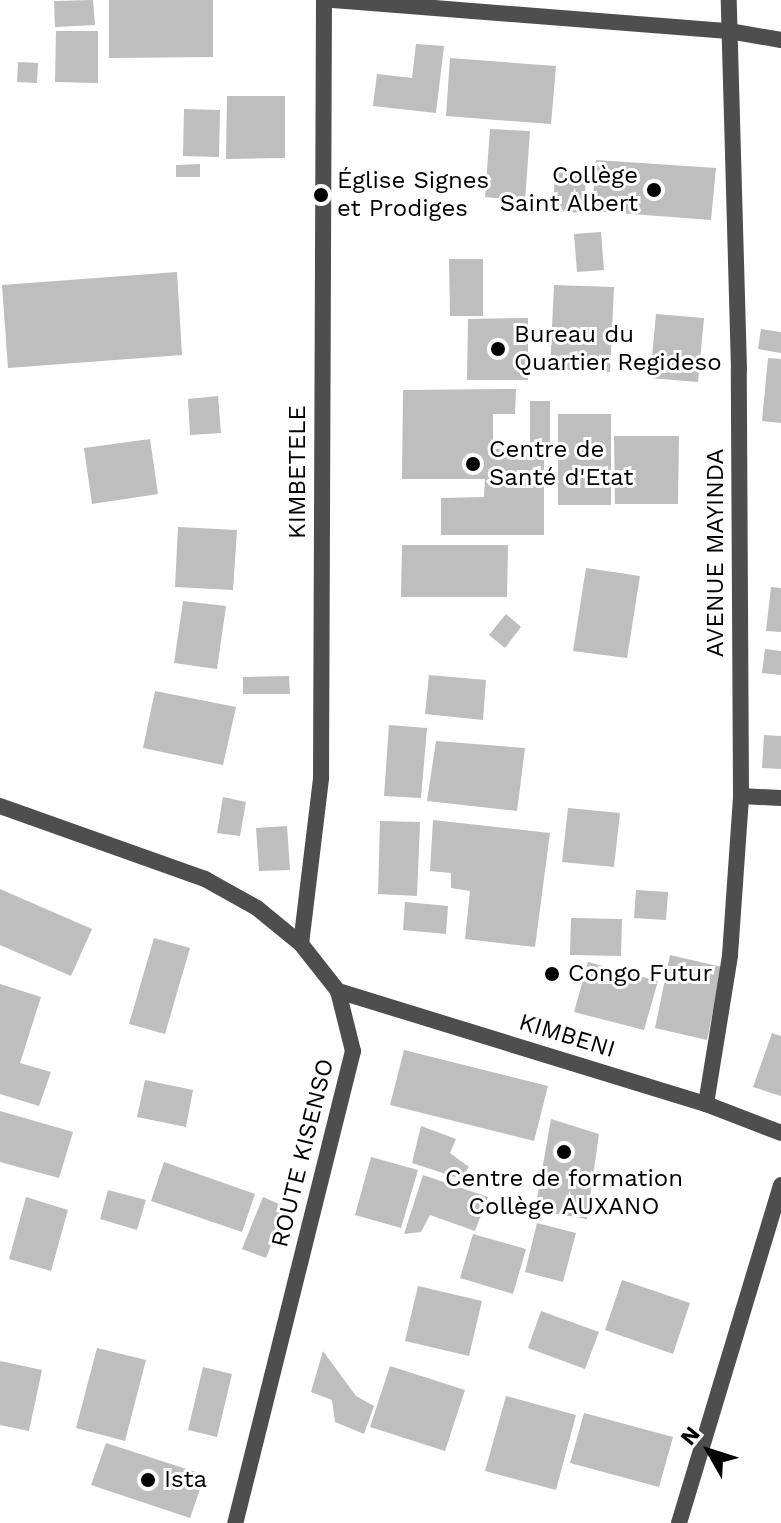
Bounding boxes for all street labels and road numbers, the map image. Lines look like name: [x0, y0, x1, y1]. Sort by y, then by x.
street label: KIMBETELE: [284, 405, 312, 539]
street label: AVENUE MAYINDA: [702, 449, 730, 657]
street label: KIMBENI: [515, 1008, 619, 1064]
street label: ROUTE KISENSO: [266, 1056, 340, 1250]

